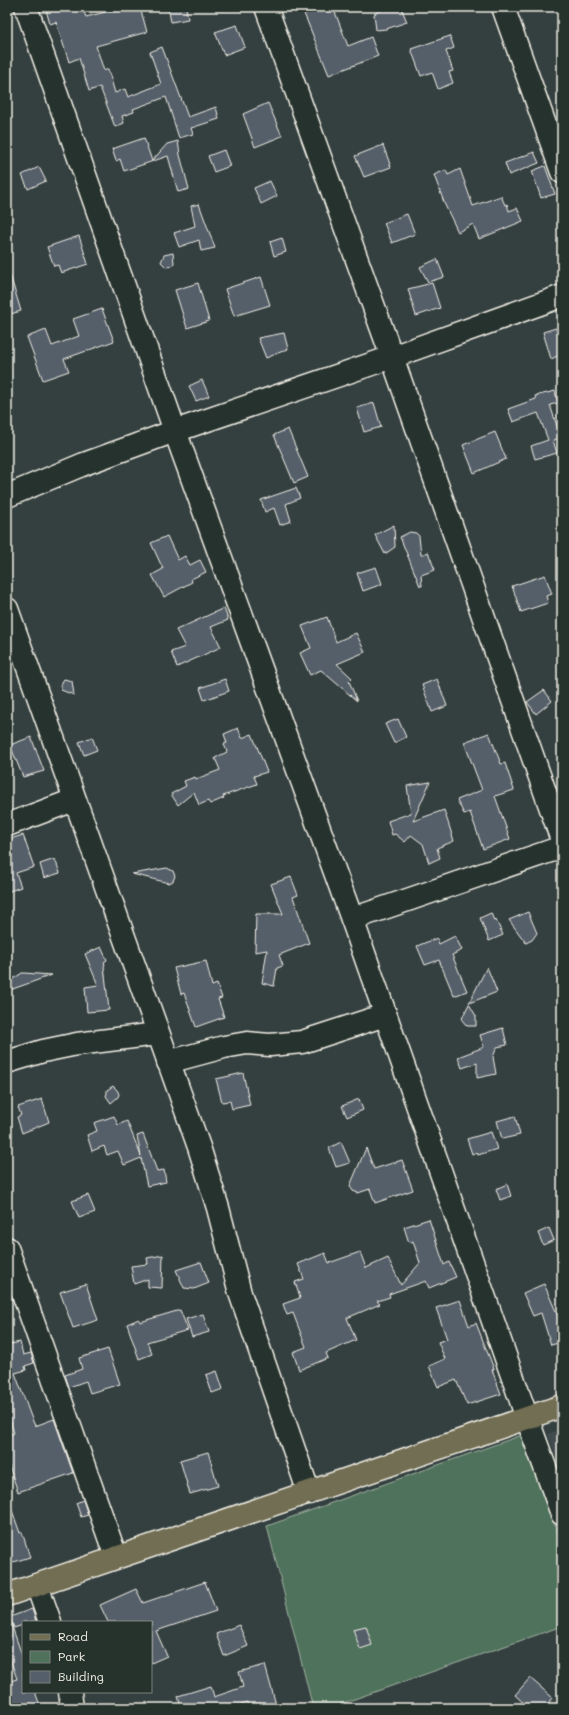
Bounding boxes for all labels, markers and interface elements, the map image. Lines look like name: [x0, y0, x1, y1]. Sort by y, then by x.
legend: [22, 1621, 152, 1693]
text: Road: [58, 1628, 88, 1644]
text: Park: [58, 1648, 85, 1664]
text: Building: [58, 1668, 104, 1684]

